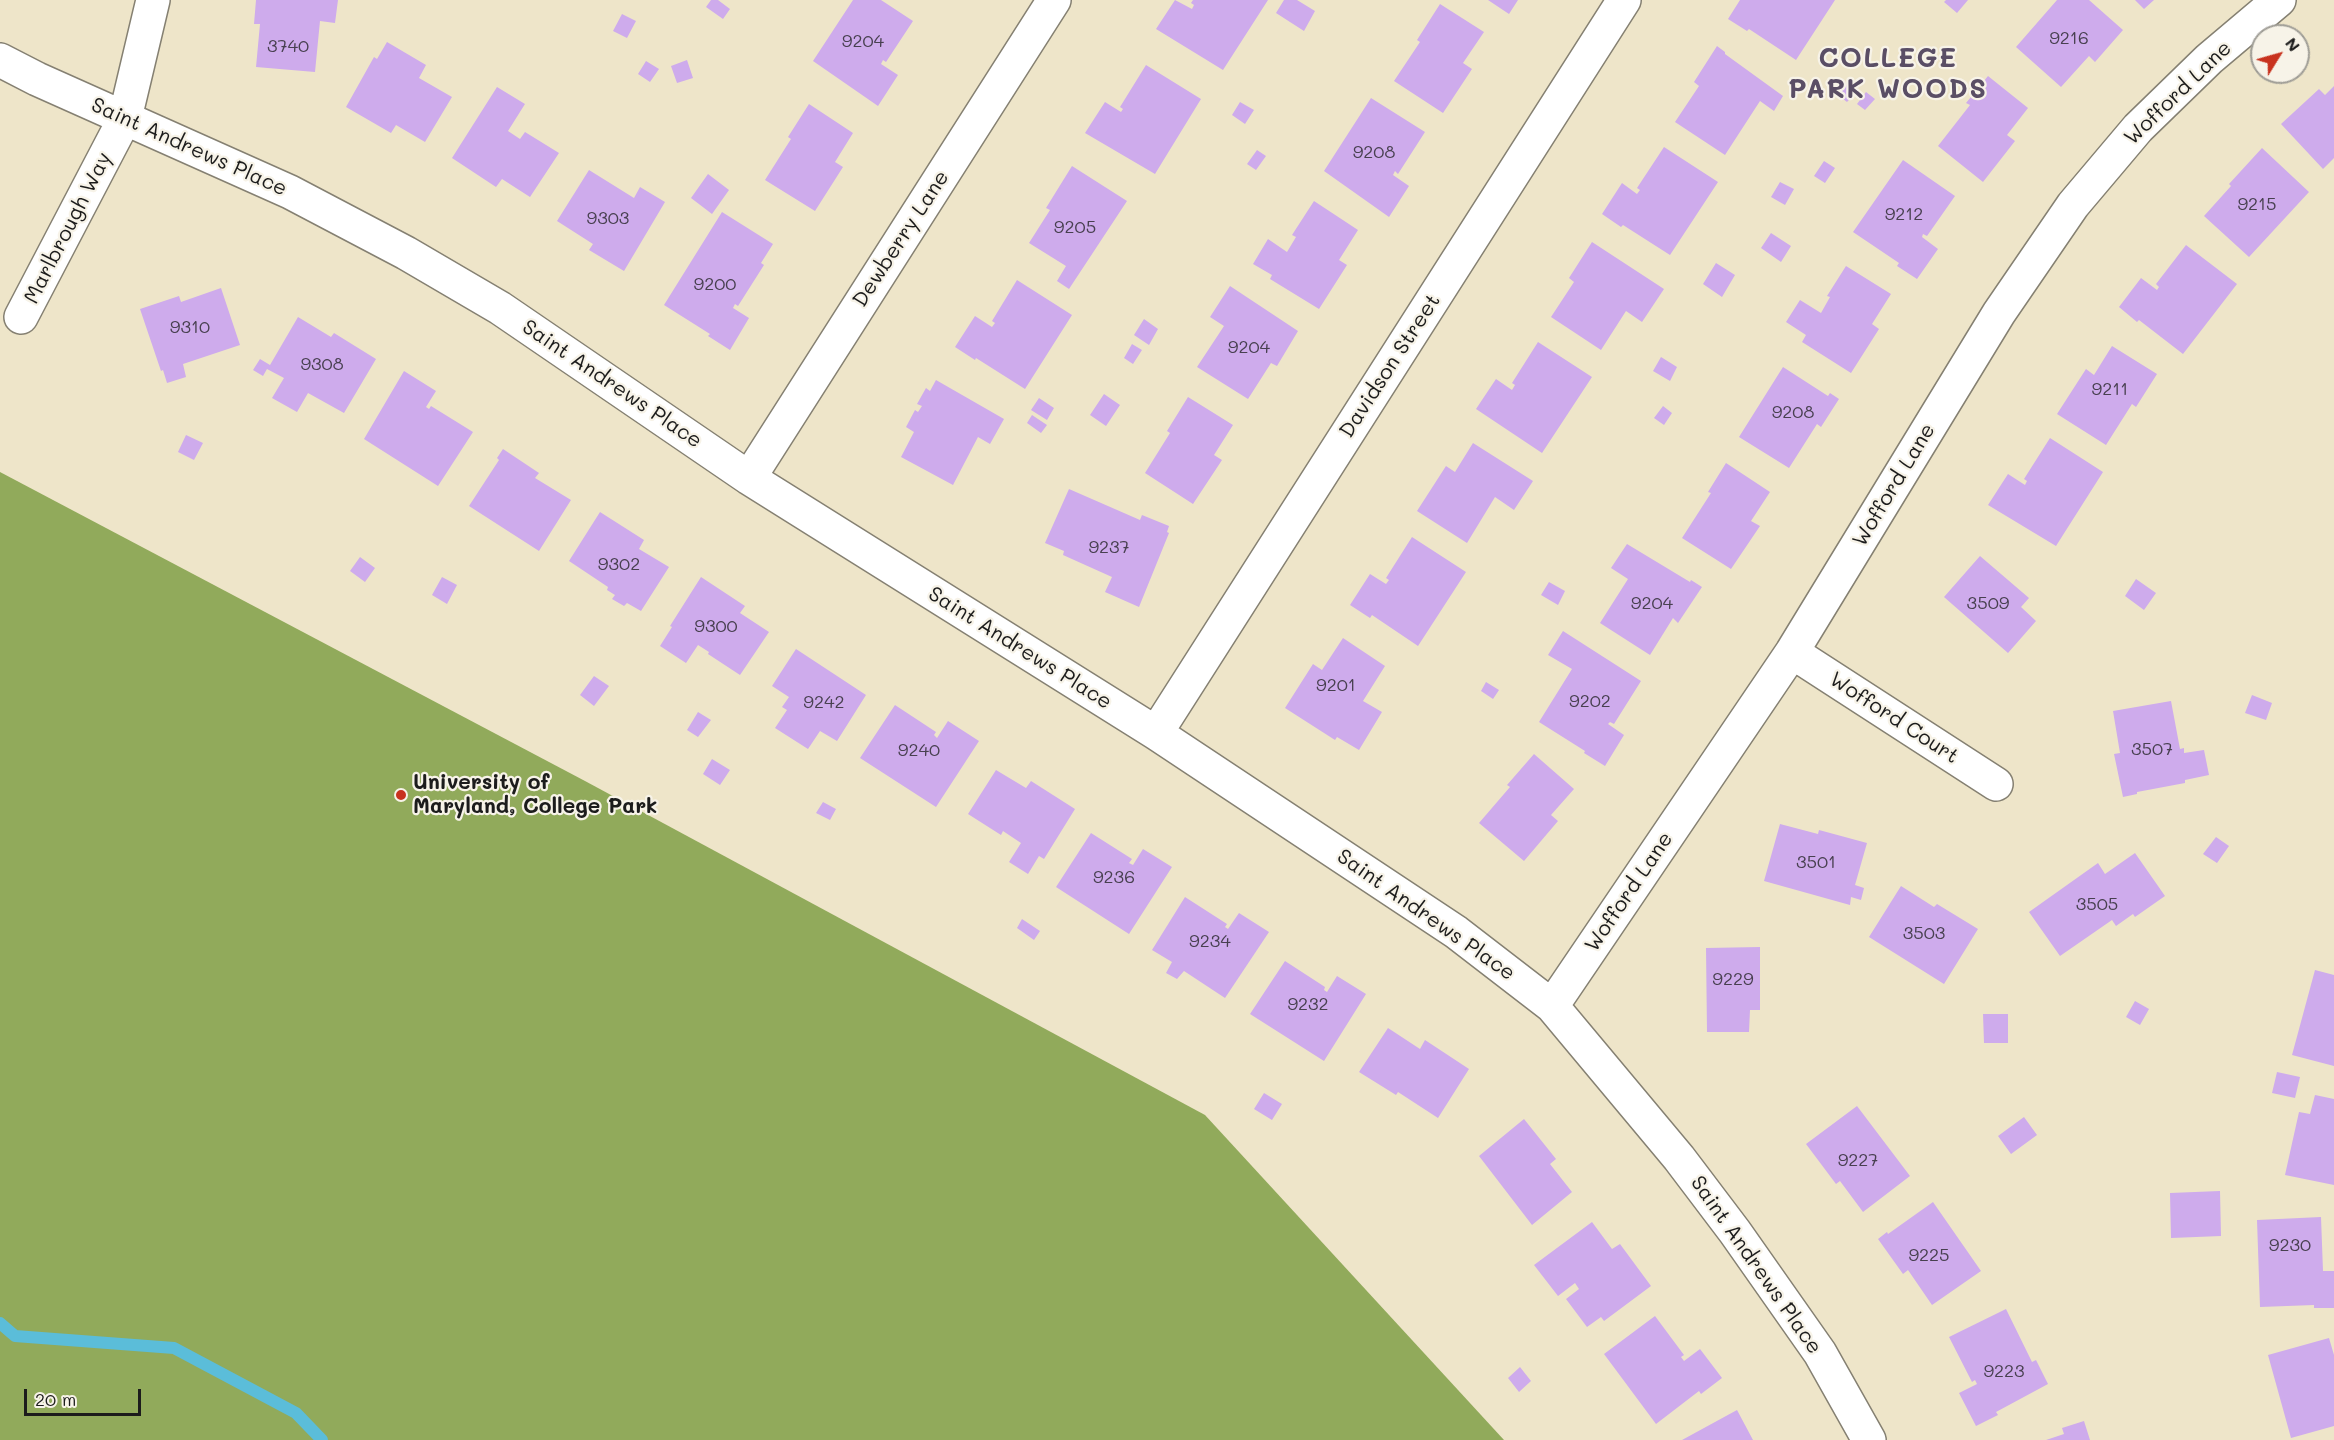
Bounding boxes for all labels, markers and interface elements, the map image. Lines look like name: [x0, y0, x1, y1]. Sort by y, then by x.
north arrow: [2250, 24, 2310, 84]
house number: 9216: [2049, 27, 2089, 49]
house number: 9204: [842, 30, 884, 52]
text: N: [2281, 33, 2305, 55]
house number: 3740: [267, 35, 309, 57]
street label: Wofford Lane: [2119, 36, 2237, 150]
district label: COLLEGE PARK WOODS: [1788, 43, 1988, 106]
street label: Saint Andrews Place: [87, 92, 291, 202]
house number: 9208: [1353, 141, 1395, 163]
street label: Marlbrough Way: [19, 148, 117, 308]
street label: Dewberry Lane: [848, 166, 954, 312]
house number: 9215: [2237, 193, 2277, 215]
house number: 9212: [1885, 203, 1923, 225]
house number: 9303: [587, 207, 629, 229]
house number: 9205: [1054, 216, 1096, 238]
house number: 9200: [694, 273, 736, 295]
street label: Davidson Street: [1334, 289, 1446, 443]
street label: Saint Andrews Place: [517, 314, 707, 454]
house number: 9310: [170, 316, 210, 338]
house number: 9204: [1228, 336, 1270, 358]
house number: 9308: [300, 353, 344, 375]
house number: 9211: [2092, 378, 2128, 400]
house number: 9208: [1772, 401, 1814, 423]
street label: Wofford Lane: [1847, 419, 1941, 551]
house number: 9237: [1088, 536, 1130, 558]
house number: 9302: [598, 553, 640, 575]
street label: Saint Andrews Place: [924, 581, 1116, 715]
house number: 9204: [1631, 592, 1673, 614]
house number: 3509: [1967, 592, 2009, 614]
house number: 9300: [694, 615, 738, 637]
street label: Wofford Court: [1825, 667, 1963, 769]
house number: 9201: [1316, 674, 1356, 696]
house number: 9202: [1569, 690, 1611, 712]
house number: 9242: [803, 691, 845, 713]
house number: 3507: [2131, 738, 2173, 760]
house number: 9240: [898, 739, 940, 761]
place label: University of Maryland, College Park: [413, 770, 657, 820]
marker: University of Maryland, College Park: [394, 788, 408, 802]
street label: Wofford Lane: [1580, 827, 1678, 957]
street label: Saint Andrews Place: [1332, 844, 1520, 986]
house number: 3501: [1796, 851, 1836, 873]
house number: 9236: [1093, 866, 1135, 888]
house number: 3505: [2076, 893, 2118, 915]
house number: 3503: [1903, 922, 1945, 944]
house number: 9234: [1189, 930, 1231, 952]
house number: 9229: [1712, 968, 1754, 990]
house number: 9232: [1287, 993, 1329, 1015]
house number: 9227: [1838, 1149, 1878, 1171]
street label: Saint Andrews Place: [1685, 1171, 1827, 1359]
house number: 9230: [2269, 1234, 2311, 1256]
house number: 9225: [1908, 1244, 1950, 1266]
house number: 9223: [1983, 1360, 2025, 1382]
scale bar: [27, 1377, 144, 1415]
text: 20 m: [35, 1387, 76, 1411]

